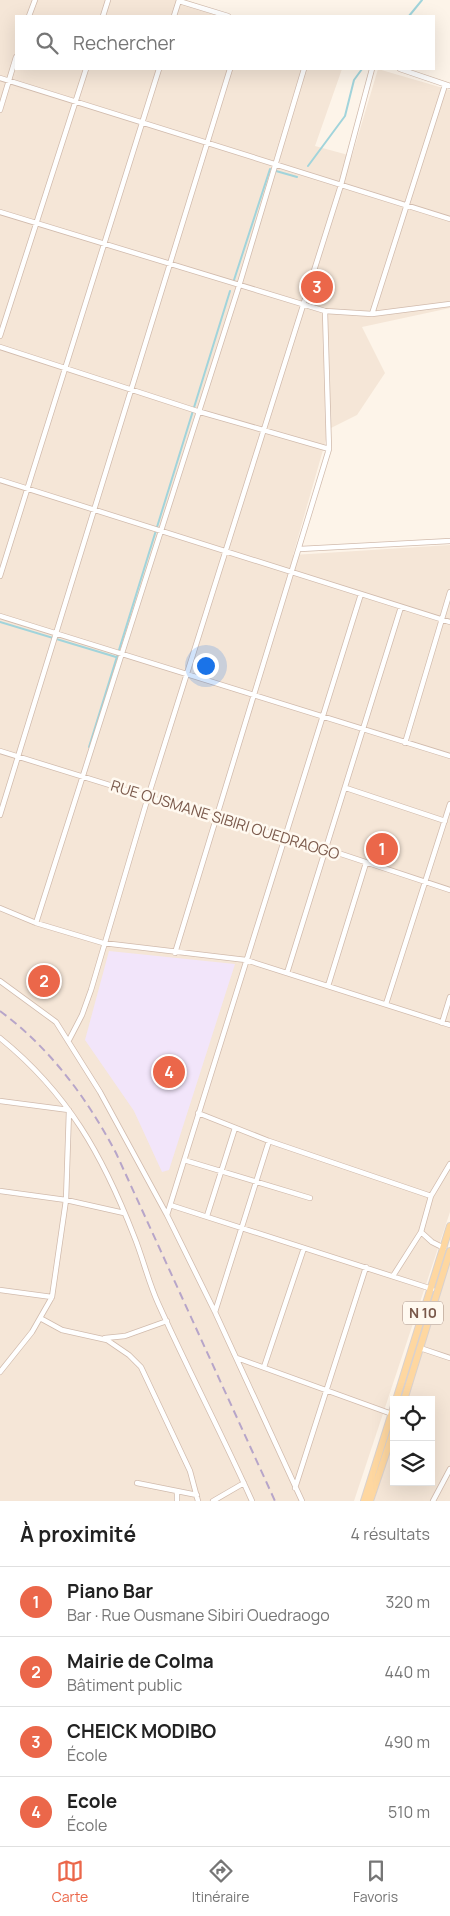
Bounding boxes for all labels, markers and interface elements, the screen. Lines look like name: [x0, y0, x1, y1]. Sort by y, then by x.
search box: [15, 15, 435, 70]
icon: search: [33, 29, 61, 57]
text: Rechercher: [73, 30, 175, 56]
pin: 3: [301, 268, 333, 306]
your location: [193, 653, 219, 679]
street label: RUE OUSMANE SIBIRI OUEDRAOGO: [108, 775, 342, 864]
pin: 1: [366, 830, 398, 868]
pin: 2: [28, 962, 60, 1000]
pin: 4: [153, 1053, 185, 1091]
road number: N 10: [403, 1302, 443, 1325]
map controls: [390, 1396, 435, 1486]
button: locate: [390, 1396, 435, 1441]
button: layers: [390, 1441, 435, 1486]
text: À proximité: [20, 1520, 136, 1548]
text: 4 résultats: [351, 1523, 430, 1545]
text: Piano Bar: [67, 1578, 153, 1604]
text: 1: [32, 1591, 40, 1613]
text: 320 m: [386, 1591, 430, 1613]
text: Bar · Rue Ousmane Sibiri Ouedraogo: [67, 1604, 330, 1626]
text: Mairie de Colma: [67, 1648, 214, 1674]
text: 2: [31, 1661, 41, 1683]
text: 440 m: [384, 1661, 430, 1683]
text: Bâtiment public: [67, 1674, 182, 1696]
text: CHEICK MODIBO: [67, 1718, 216, 1744]
text: 3: [31, 1731, 41, 1753]
text: 490 m: [384, 1731, 430, 1753]
text: École: [67, 1744, 107, 1766]
text: Ecole: [67, 1788, 117, 1814]
text: 4: [31, 1801, 41, 1823]
text: 510 m: [388, 1801, 430, 1823]
text: École: [67, 1814, 107, 1836]
tab: Carte: [52, 1857, 88, 1906]
tab: Itinéraire: [192, 1857, 249, 1906]
tab: Favoris: [353, 1857, 398, 1906]

